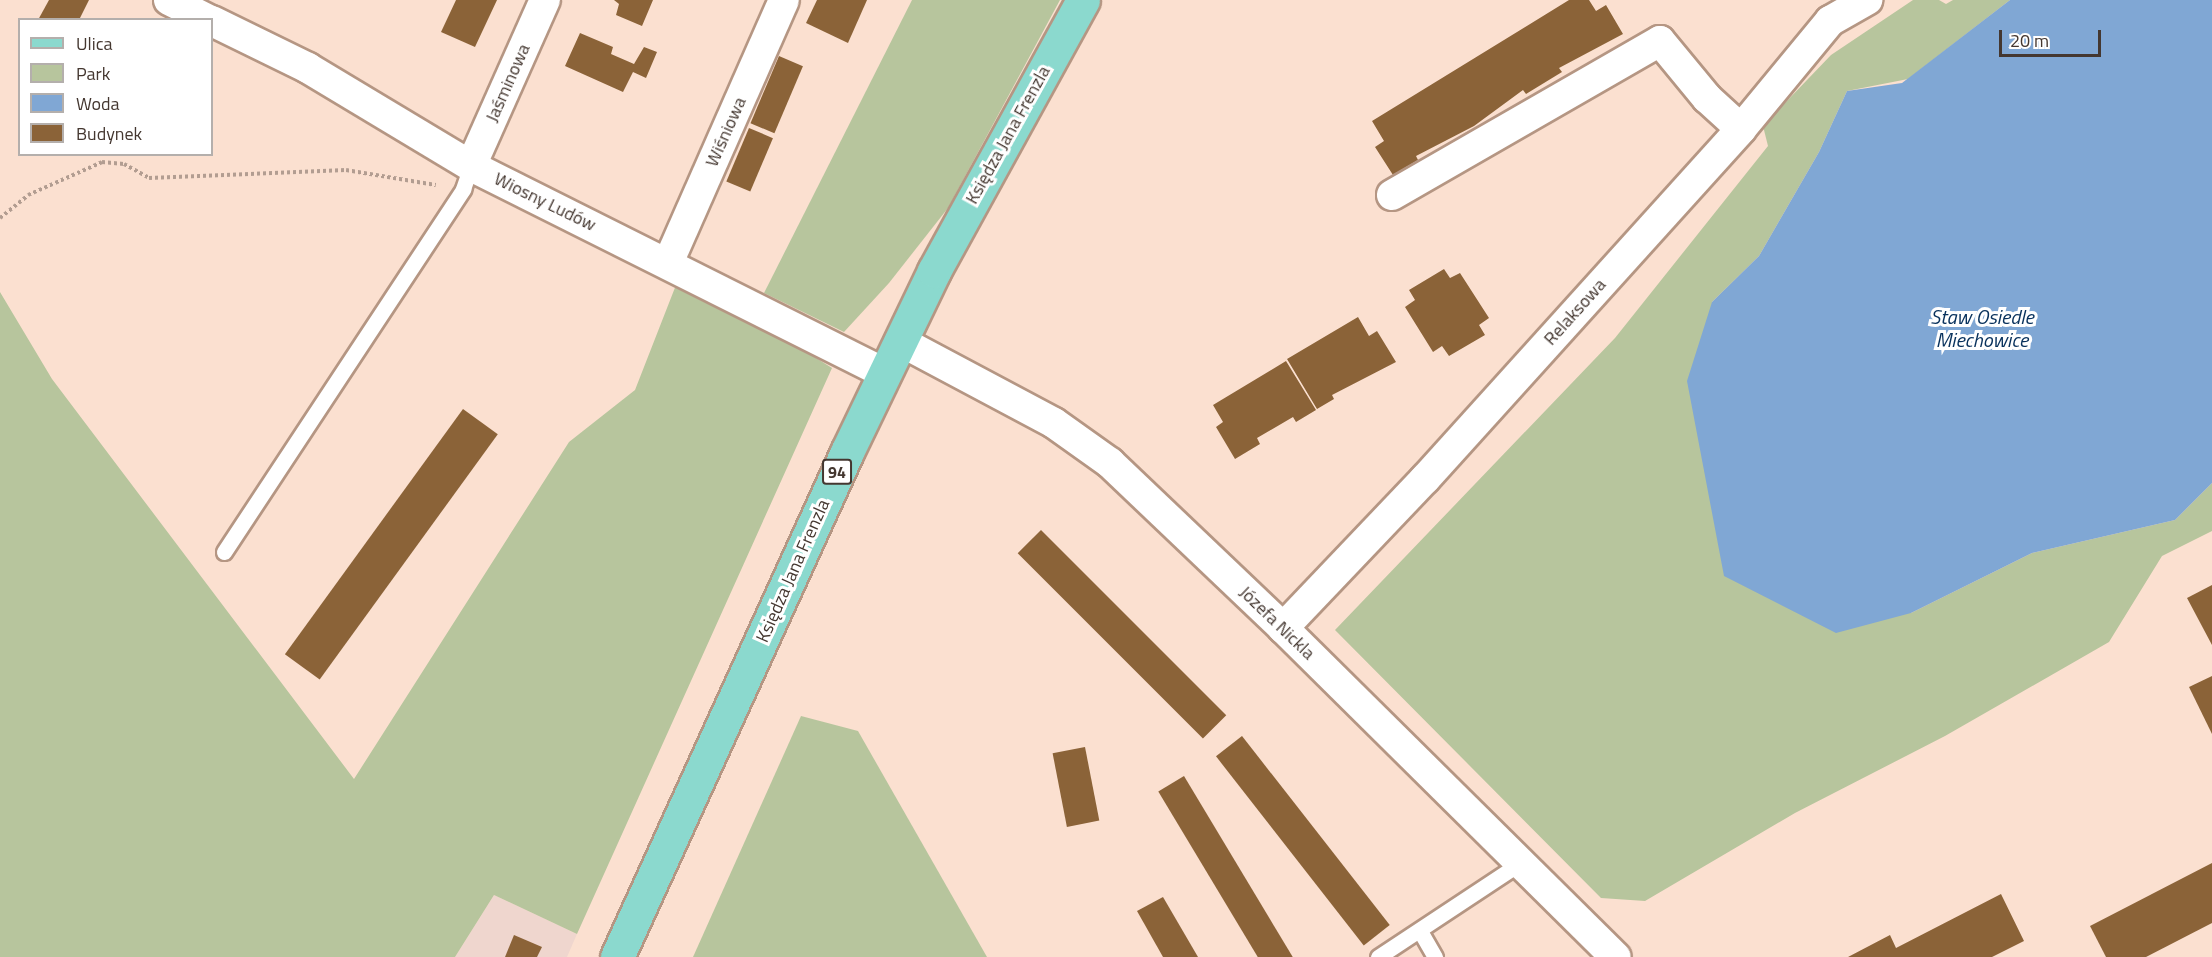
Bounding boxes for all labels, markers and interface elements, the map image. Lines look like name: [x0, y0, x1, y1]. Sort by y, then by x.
legend: [18, 18, 213, 156]
scale bar: [2002, 18, 2104, 56]
text: 20 m: [2010, 27, 2049, 54]
text: Ulica: [76, 30, 113, 57]
street label: Jaśminowa: [481, 41, 535, 125]
text: Park: [76, 60, 110, 87]
street label: Księdza Jana Frenzla: [961, 62, 1055, 208]
text: Woda: [76, 90, 120, 117]
street label: Wiśniowa: [701, 94, 751, 170]
text: Budynek: [76, 120, 142, 147]
street label: Wiosny Ludów: [491, 168, 599, 236]
street label: Relaksowa: [1539, 274, 1611, 350]
water label: Staw Osiedle Miechowice: [1930, 305, 2034, 352]
road number: 94: [822, 459, 852, 485]
street label: Księdza Jana Frenzla: [752, 496, 834, 646]
street label: Józefa Nickla: [1235, 582, 1319, 664]

